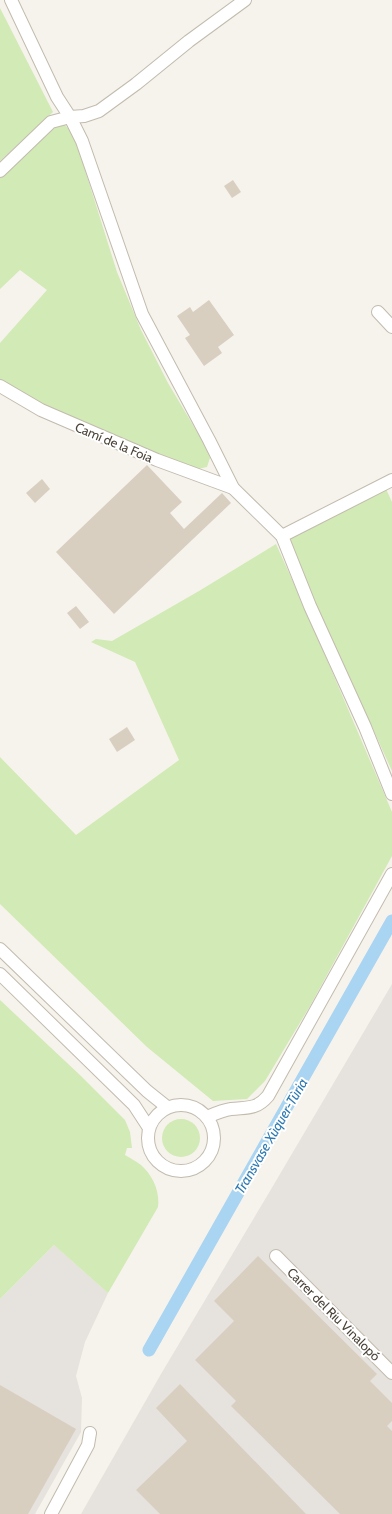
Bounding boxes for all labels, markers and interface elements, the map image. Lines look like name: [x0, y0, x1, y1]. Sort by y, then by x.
street label: Camí de la Foia: [73, 418, 156, 466]
water label: Transvase Xùquer-Tùria: [231, 1075, 311, 1197]
street label: Carrer del Riu Vinalopó: [284, 1264, 384, 1364]

